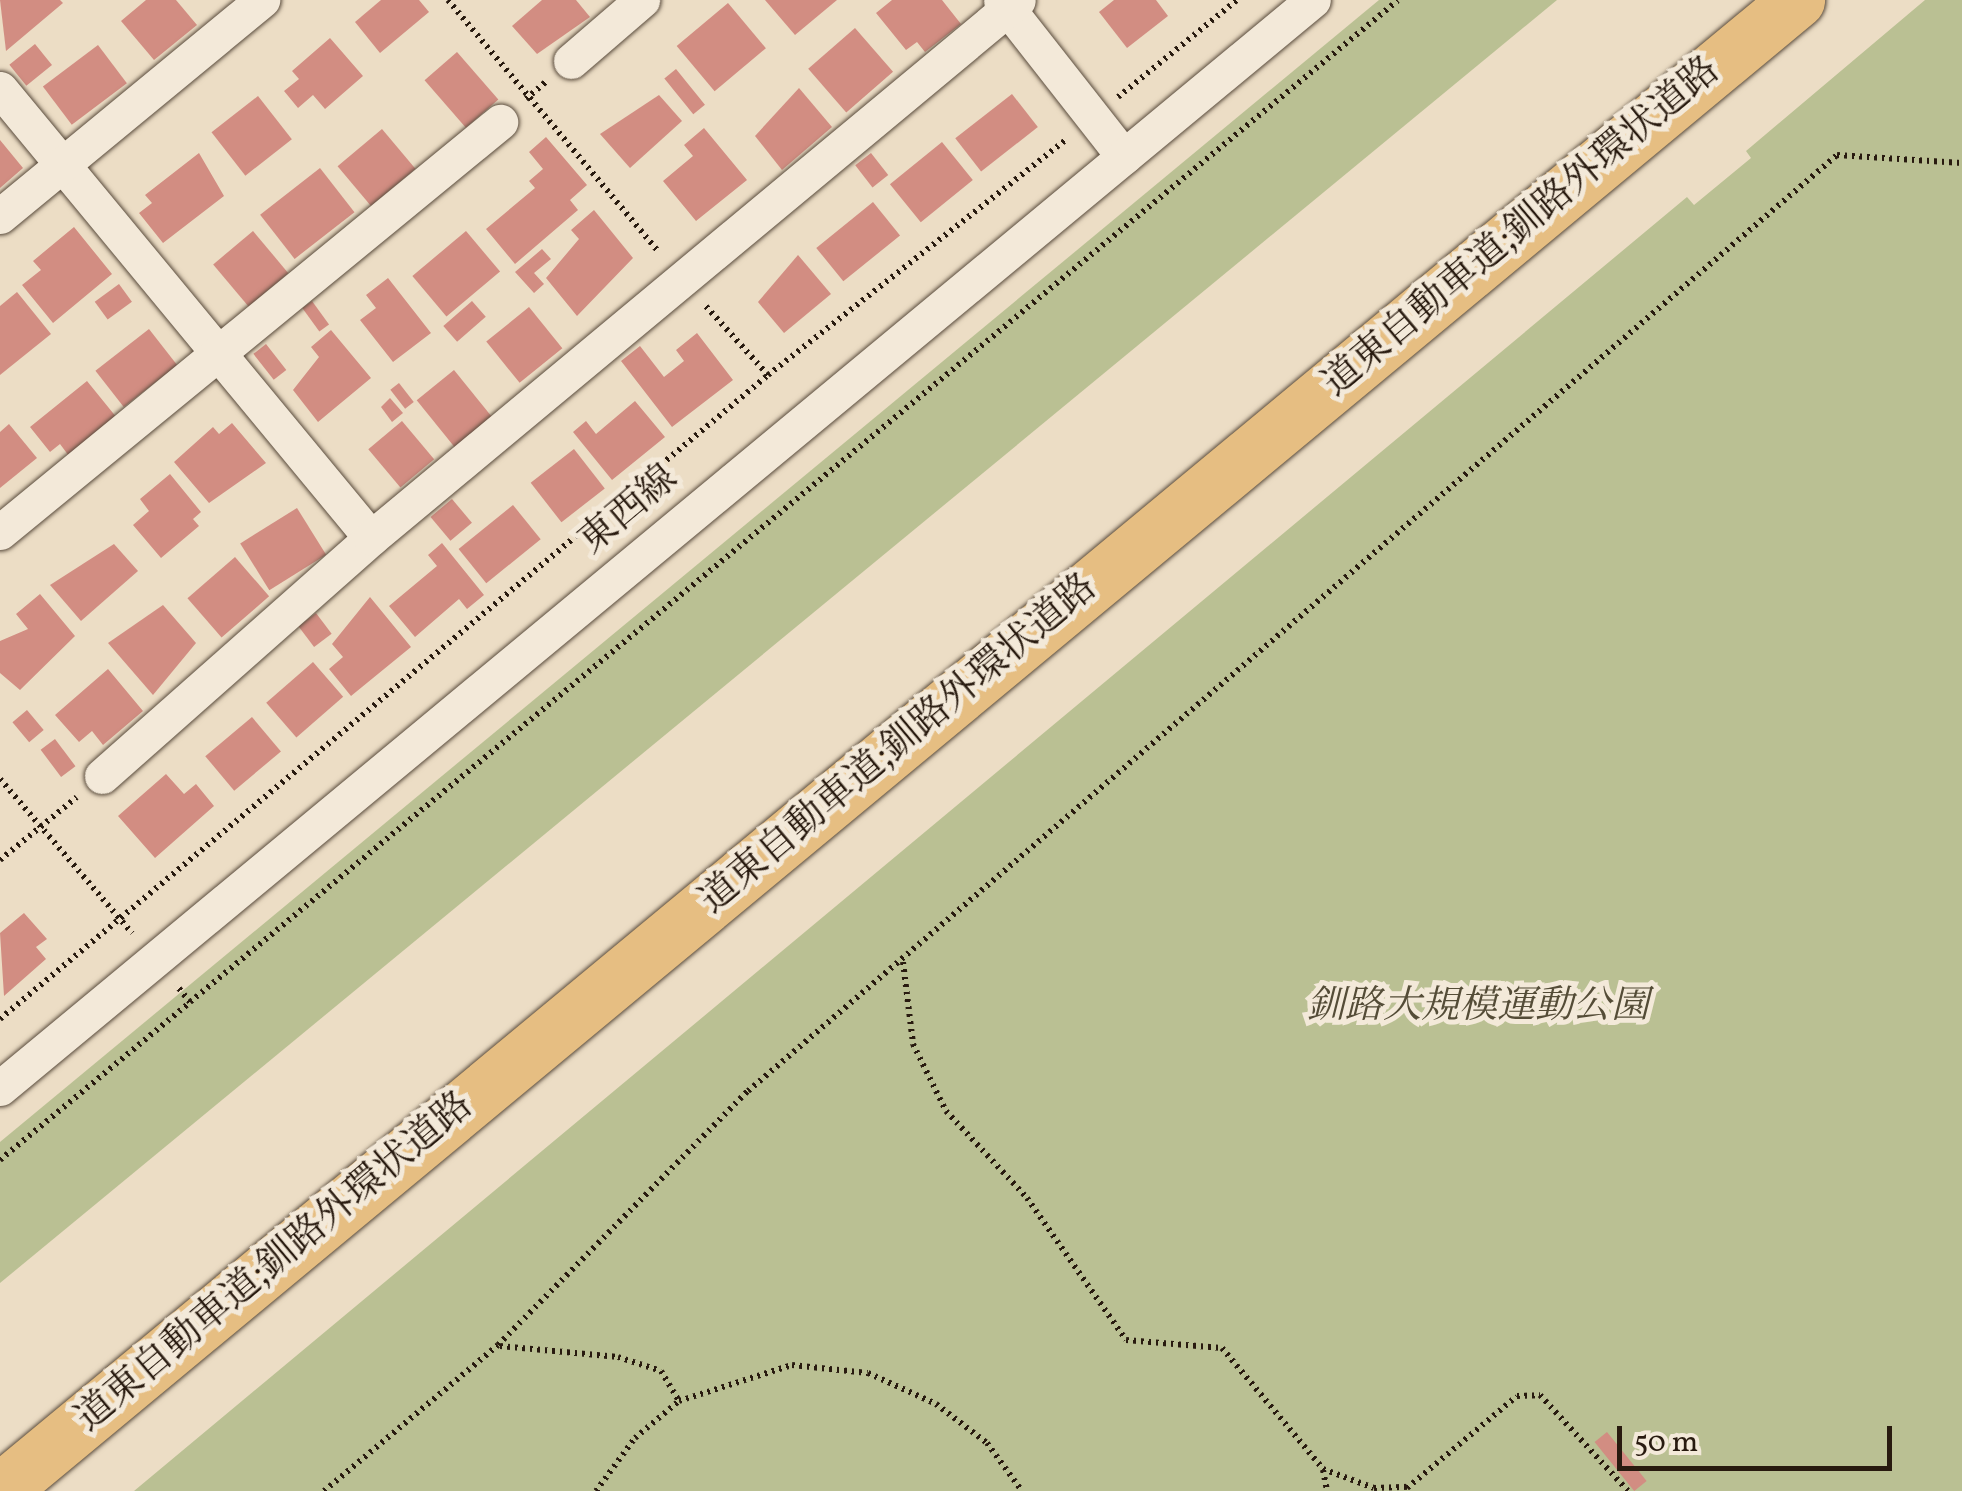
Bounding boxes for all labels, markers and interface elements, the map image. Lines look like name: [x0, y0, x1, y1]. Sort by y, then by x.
street label: 道東自動車道;釧路外環状道路: [1314, 49, 1730, 407]
street label: 東西線: [571, 457, 687, 565]
street label: 道東自動車道;釧路外環状道路: [691, 566, 1107, 924]
park label: 釧路大規模運動公園: [1307, 985, 1649, 1031]
street label: 道東自動車道;釧路外環状道路: [67, 1084, 483, 1442]
scale bar: [1622, 1406, 1897, 1468]
text: 50 m: [1634, 1422, 1698, 1464]

